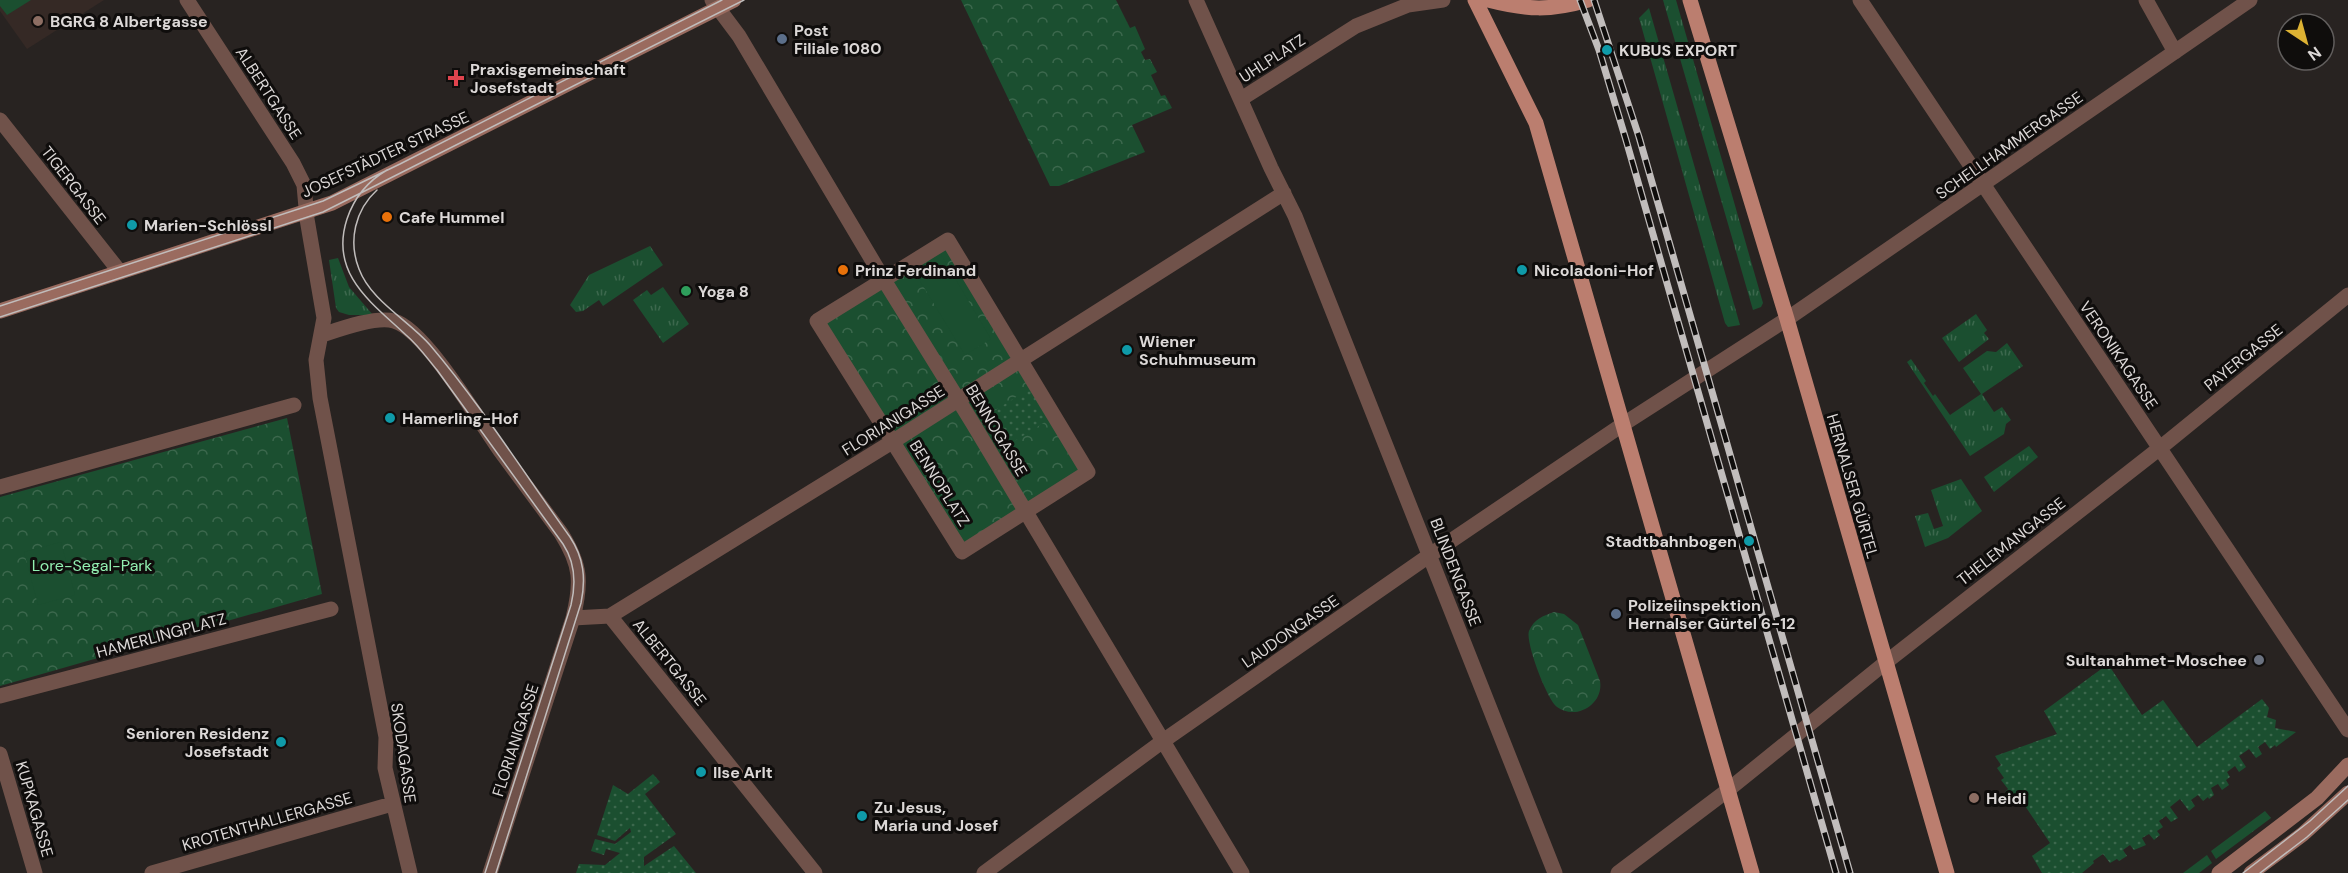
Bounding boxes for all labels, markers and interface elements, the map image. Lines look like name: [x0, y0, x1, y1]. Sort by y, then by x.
place label: BGRG 8 Albertgasse: [50, 11, 208, 32]
north arrow: [2276, 12, 2336, 72]
marker: BGRG 8 Albertgasse: [31, 14, 45, 28]
place label: Post Filiale 1080: [794, 20, 881, 59]
street label: UHLPLATZ: [1235, 29, 1309, 88]
marker: Post Filiale 1080: [775, 32, 789, 46]
place label: KUBUS EXPORT: [1619, 40, 1738, 61]
text: N: [2304, 42, 2325, 66]
street label: ALBERTGASSE: [231, 43, 306, 143]
marker: KUBUS EXPORT: [1600, 43, 1614, 57]
place label: Praxisgemeinschaft Josefstadt: [470, 59, 626, 98]
marker: Praxisgemeinschaft Josefstadt: [447, 69, 465, 87]
street label: SCHELLHAMMERGASSE: [1932, 87, 2087, 204]
street label: JOSEFSTÄDTER STRASSE: [298, 106, 472, 203]
street label: TIGERGASSE: [36, 142, 111, 229]
place label: Cafe Hummel: [399, 207, 505, 228]
marker: Cafe Hummel: [380, 210, 394, 224]
place label: Marien-Schlössl: [144, 215, 272, 236]
marker: Marien-Schlössl: [125, 218, 139, 232]
place label: Prinz Ferdinand: [855, 260, 976, 281]
place label: Nicoladoni-Hof: [1534, 260, 1654, 281]
marker: Prinz Ferdinand: [836, 263, 850, 277]
marker: Nicoladoni-Hof: [1515, 263, 1529, 277]
place label: Yoga 8: [698, 281, 749, 302]
marker: Yoga 8: [679, 284, 693, 298]
street label: VERONIKAGASSE: [2075, 297, 2163, 413]
street label: PAYERGASSE: [2200, 319, 2287, 396]
place label: Wiener Schuhmuseum: [1139, 331, 1256, 370]
marker: Wiener Schuhmuseum: [1120, 343, 1134, 357]
street label: FLORIANIGASSE: [838, 380, 949, 460]
street label: BENNOGASSE: [961, 380, 1032, 480]
place label: Hamerling-Hof: [402, 408, 518, 429]
marker: Hamerling-Hof: [383, 411, 397, 425]
street label: HERNALSER GÜRTEL: [1822, 411, 1883, 561]
street label: BENNOPLATZ: [905, 436, 974, 530]
street label: THELEMANGASSE: [1953, 493, 2070, 590]
street label: BLINDENGASSE: [1425, 515, 1486, 629]
place label: Stadtbahnbogen: [1606, 531, 1737, 552]
marker: Stadtbahnbogen: [1742, 534, 1756, 548]
park label: Lore-Segal-Park: [32, 555, 152, 576]
street label: LAUDONGASSE: [1238, 590, 1343, 673]
place label: Polizeiinspektion Hernalser Gürtel 6-12: [1628, 595, 1795, 634]
marker: Polizeiinspektion Hernalser Gürtel 6-12: [1609, 607, 1623, 621]
street label: HAMERLINGPLATZ: [94, 608, 228, 663]
street label: ALBERTGASSE: [628, 615, 711, 710]
place label: Sultanahmet-Moschee: [2066, 650, 2247, 671]
marker: Sultanahmet-Moschee: [2252, 653, 2266, 667]
street label: FLORIANIGASSE: [487, 681, 544, 799]
street label: SKODAGASSE: [386, 702, 421, 804]
place label: Senioren Residenz Josefstadt: [126, 723, 269, 762]
marker: Senioren Residenz Josefstadt: [274, 735, 288, 749]
street label: KUPKAGASSE: [11, 759, 58, 860]
place label: Ilse Arlt: [713, 762, 773, 783]
marker: Ilse Arlt: [694, 765, 708, 779]
street label: KROTENTHALLERGASSE: [180, 787, 355, 856]
place label: Heidi: [1986, 788, 2026, 809]
marker: Heidi: [1967, 791, 1981, 805]
place label: Zu Jesus, Maria und Josef: [874, 797, 998, 836]
marker: Zu Jesus, Maria und Josef: [855, 809, 869, 823]

